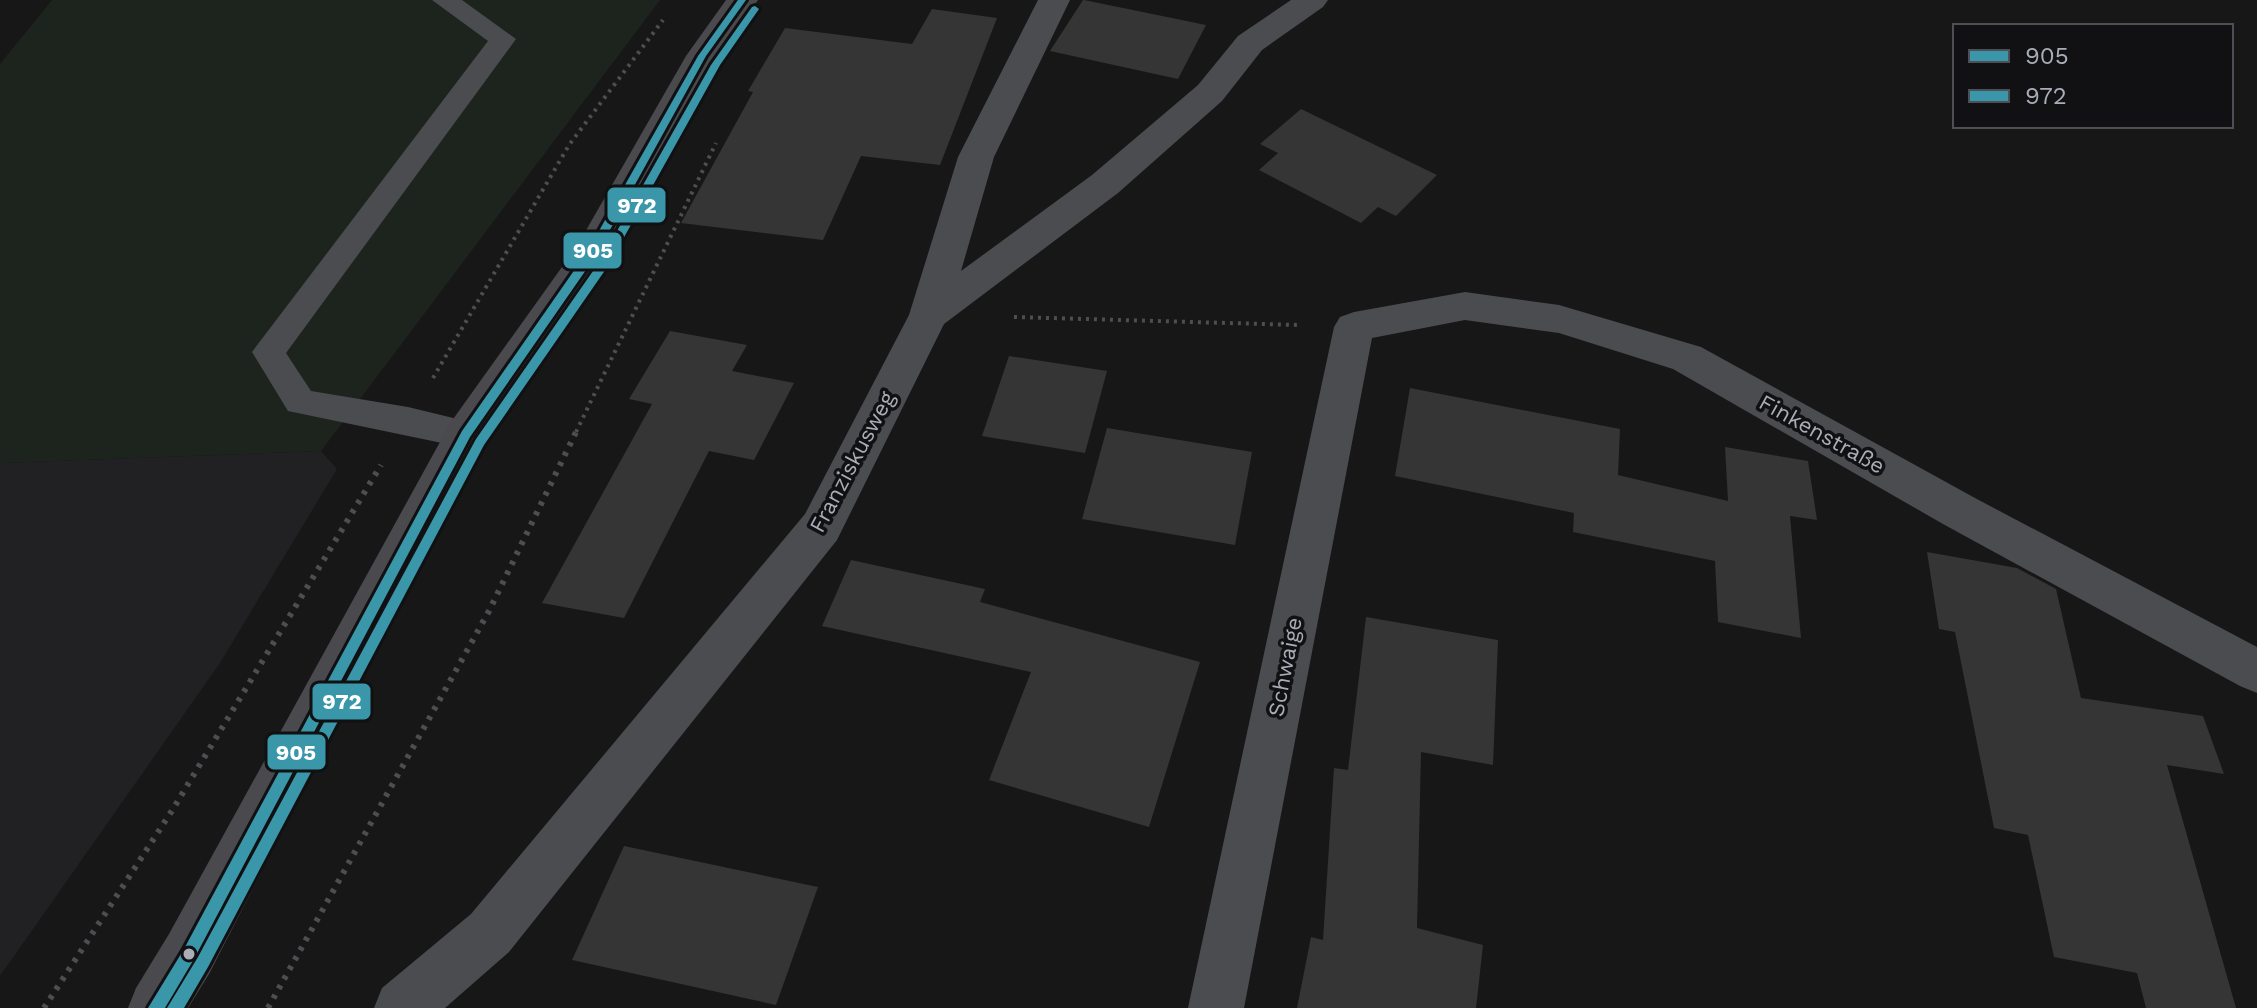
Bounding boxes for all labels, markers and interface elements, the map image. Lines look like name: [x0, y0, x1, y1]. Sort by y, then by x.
legend: [1953, 24, 2233, 128]
text: 905: [2025, 42, 2069, 70]
text: 972: [2025, 82, 2067, 110]
line badge: 972: [606, 186, 667, 224]
text: 972: [617, 193, 657, 218]
line badge: 905: [562, 231, 623, 270]
text: 905: [573, 238, 613, 263]
street label: Franziskusweg: [804, 387, 900, 537]
street label: Finkenstraße: [1755, 389, 1889, 479]
street label: Schwaige: [1263, 615, 1307, 719]
line badge: 972: [311, 682, 372, 721]
text: 972: [322, 689, 362, 714]
line badge: 905: [266, 733, 327, 771]
text: 905: [276, 740, 316, 765]
unlabelled marker: [181, 946, 197, 962]

